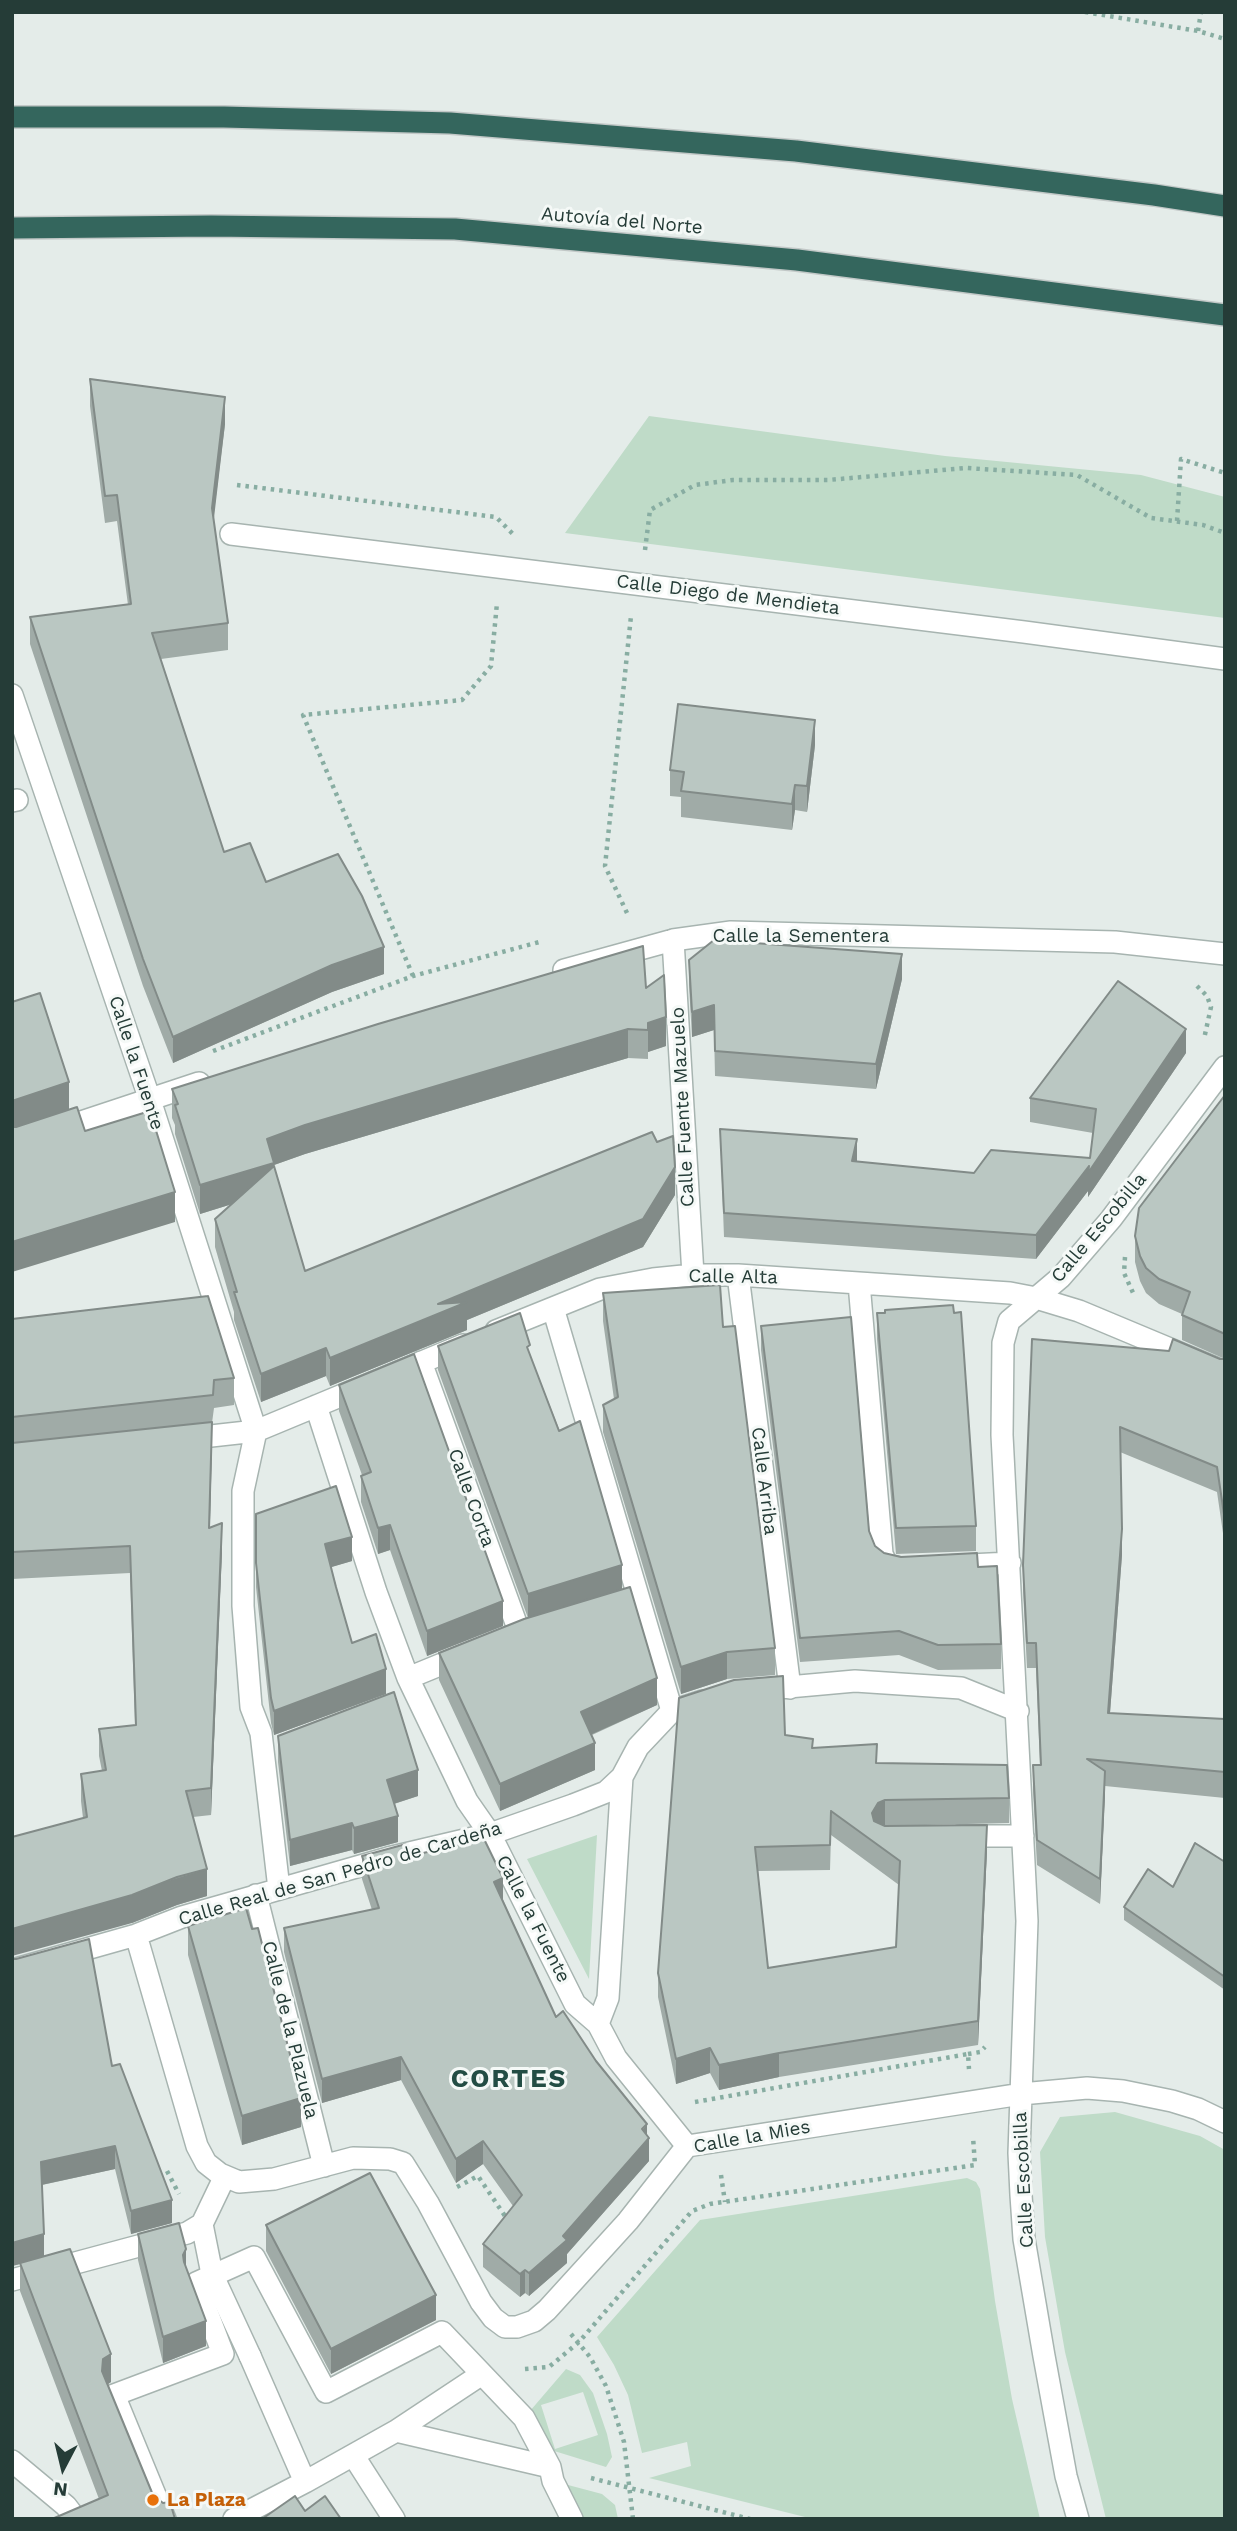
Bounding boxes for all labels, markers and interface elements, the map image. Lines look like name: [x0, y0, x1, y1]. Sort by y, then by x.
street label: Autovía del Norte: [540, 203, 704, 239]
street label: Calle Diego de Mendieta: [615, 570, 841, 620]
street label: Calle la Sementera: [713, 925, 889, 947]
street label: Calle la Fuente: [104, 993, 168, 1133]
street label: Calle Fuente Mazuelo: [666, 1006, 700, 1208]
street label: Calle Escobilla: [1046, 1168, 1152, 1288]
street label: Calle Alta: [688, 1265, 778, 1289]
street label: Calle Arriba: [746, 1426, 782, 1536]
street label: Calle Corta: [443, 1446, 499, 1550]
street label: Calle Real de San Pedro de Cardeña: [176, 1817, 504, 1931]
street label: Calle la Fuente: [491, 1851, 575, 1987]
street label: Calle de la Plazuela: [257, 1939, 323, 2121]
district label: CORTES: [451, 2063, 567, 2095]
street label: Calle Escobilla: [1009, 2111, 1039, 2249]
street label: Calle la Mies: [692, 2116, 812, 2158]
north arrow: [28, 2433, 98, 2503]
text: N: [52, 2477, 69, 2502]
place label: La Plaza: [167, 2489, 246, 2511]
marker: La Plaza: [145, 2492, 161, 2508]

